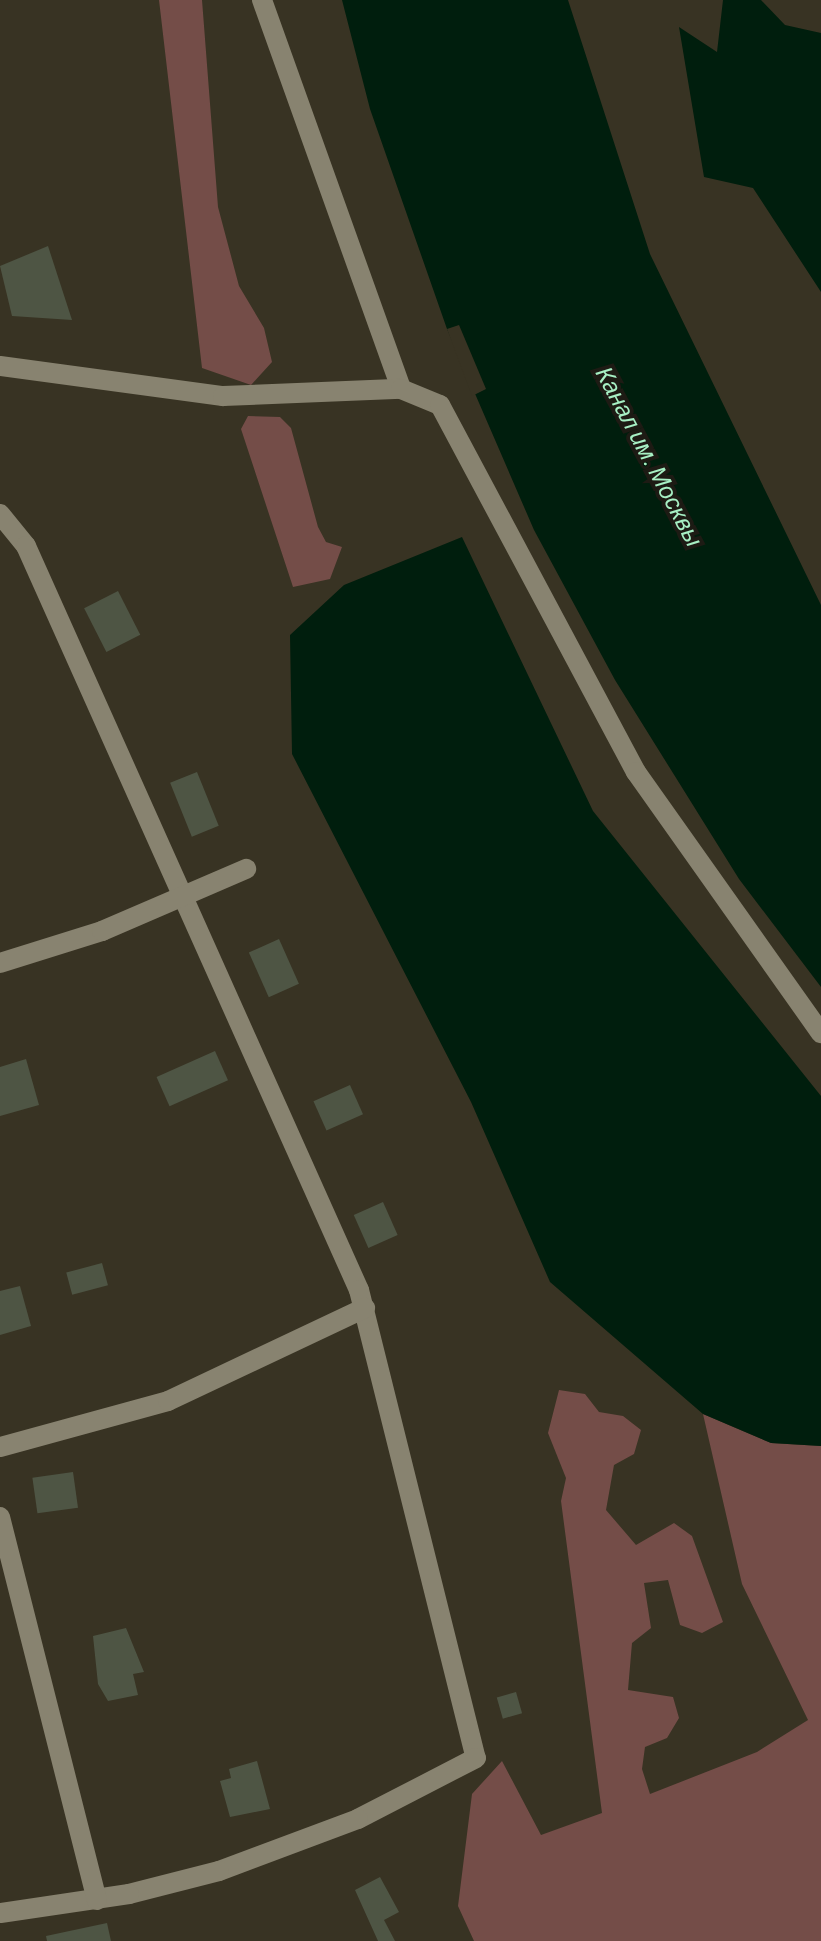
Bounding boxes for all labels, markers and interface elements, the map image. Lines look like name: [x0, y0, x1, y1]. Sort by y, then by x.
water label: Канал им. Москвы: [590, 361, 710, 551]

